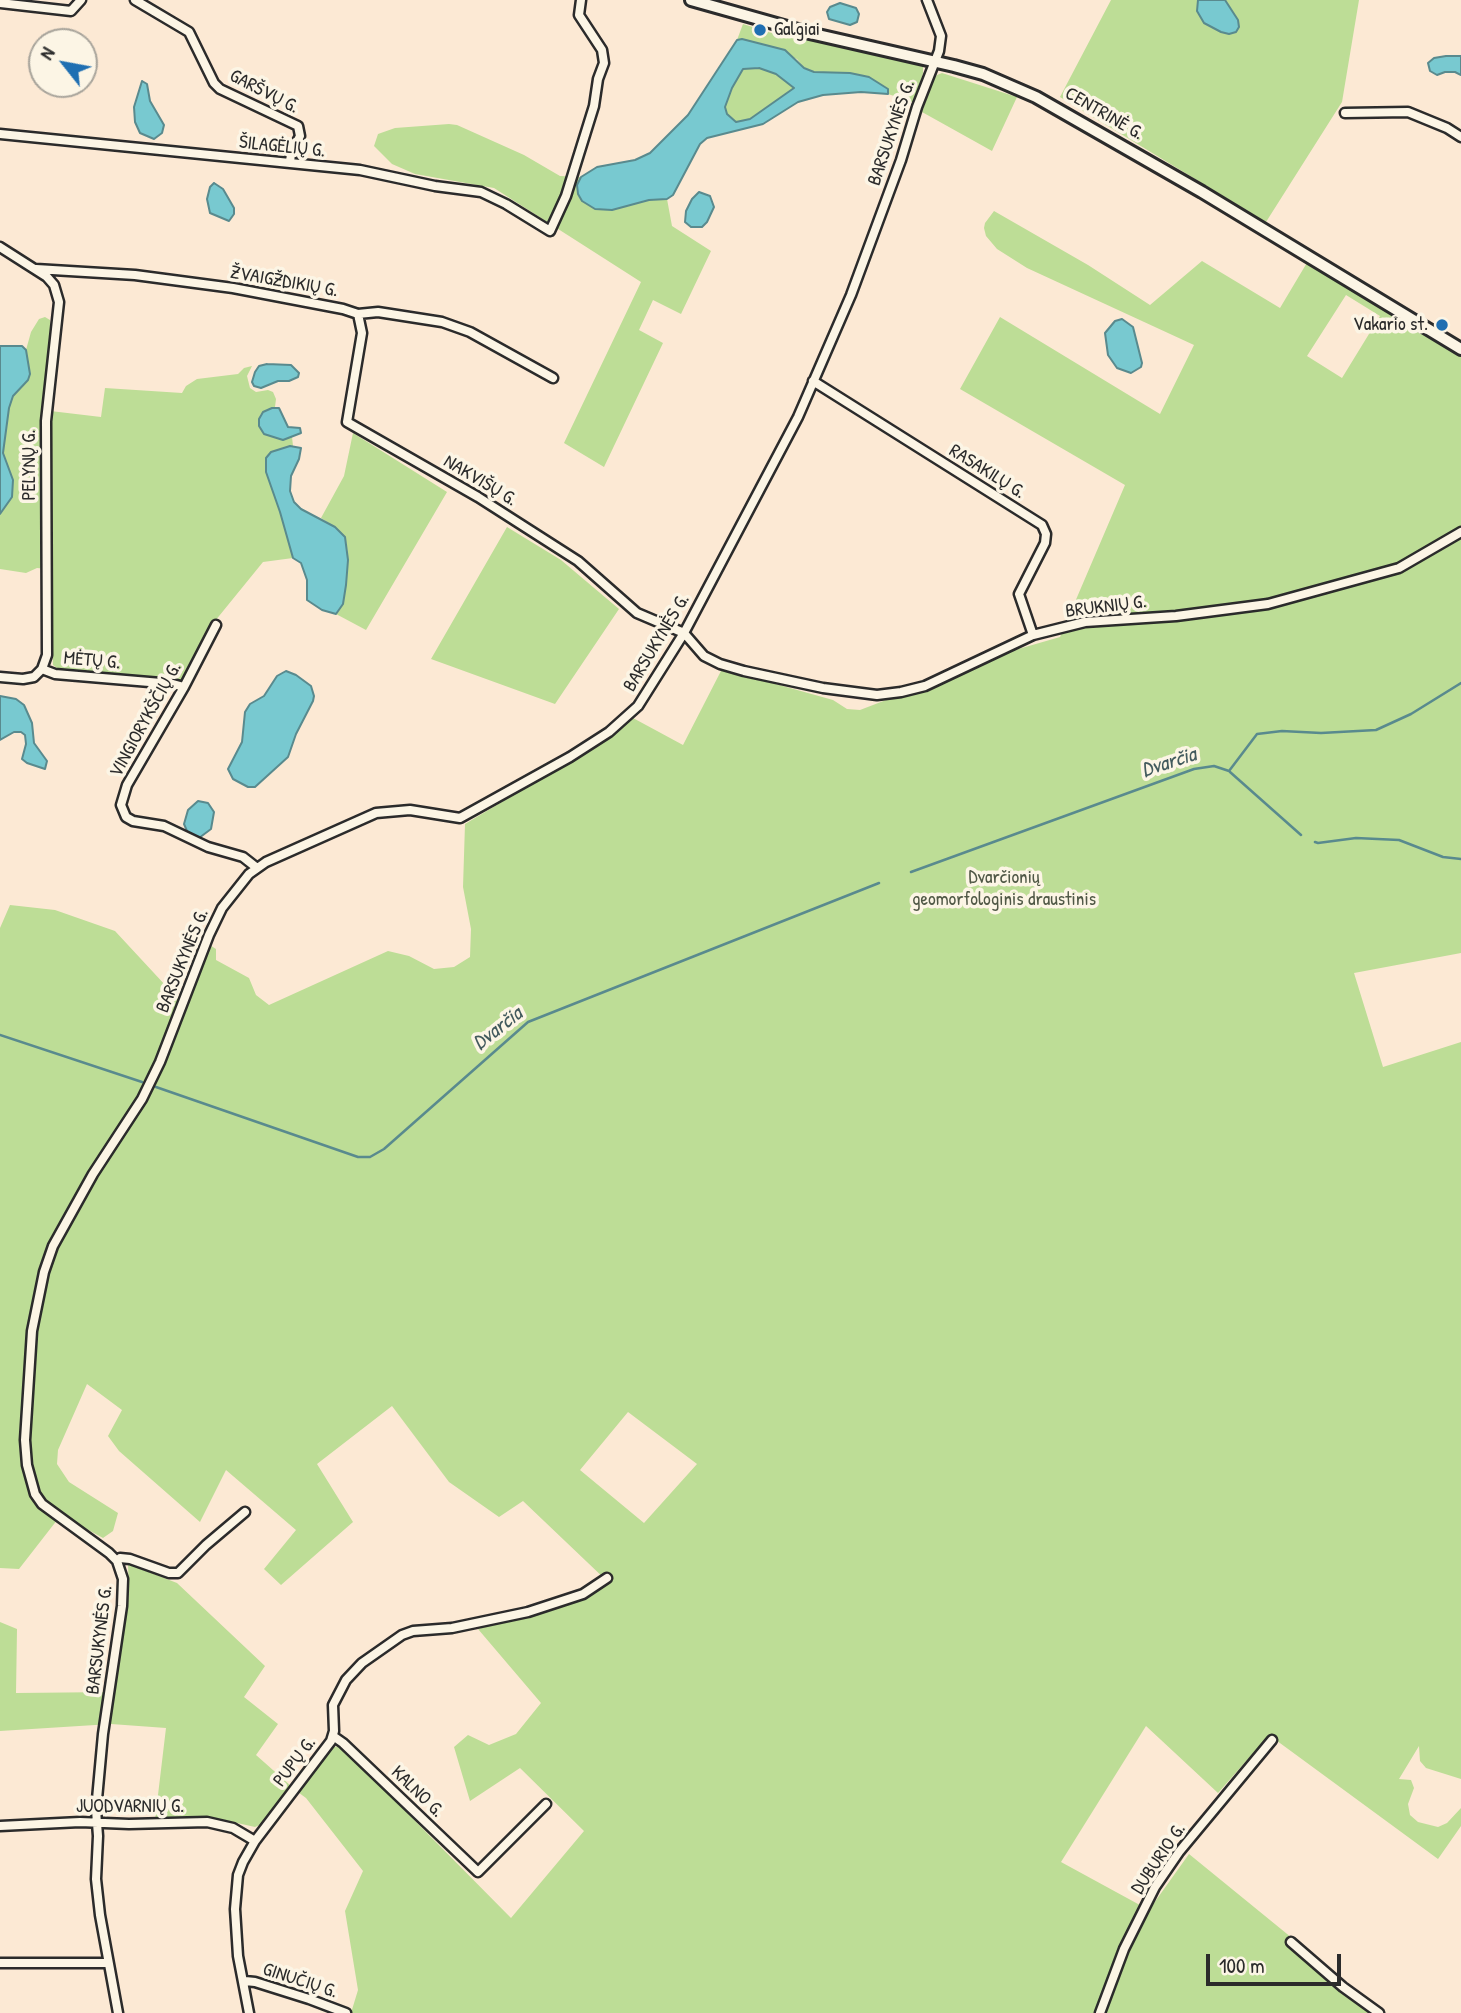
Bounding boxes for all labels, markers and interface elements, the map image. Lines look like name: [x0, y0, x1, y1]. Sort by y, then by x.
place label: Galgiai: [774, 19, 820, 41]
marker: Galgiai: [752, 22, 768, 38]
north arrow: [28, 28, 98, 98]
text: N: [33, 42, 60, 64]
street label: GARŠVŲ G.: [226, 65, 302, 119]
street label: BARSUKYNĖS G.: [863, 77, 921, 189]
street label: CENTRINĖ G.: [1061, 82, 1147, 146]
street label: ŠILAGĖLIŲ G.: [238, 131, 326, 163]
street label: ŽVAIGŽDIKIŲ G.: [228, 261, 340, 303]
place label: Vakario st.: [1353, 314, 1428, 336]
marker: Vakario st.: [1434, 317, 1450, 333]
street label: PELYNŲ G.: [19, 429, 41, 501]
street label: RASAKILŲ G.: [945, 440, 1029, 504]
street label: NAKVIŠŲ G.: [439, 450, 521, 512]
street label: BARSUKYNĖS G.: [619, 590, 695, 696]
street label: BRUKNIŲ G.: [1064, 591, 1148, 623]
street label: MĖTŲ G.: [63, 647, 121, 675]
street label: VINGIORYKŠČIŲ G.: [105, 659, 187, 781]
water label: Dvarčia: [1139, 742, 1199, 784]
park label: Dvarčionių geomorfologinis draustinis: [912, 867, 1096, 911]
street label: BARSUKYNĖS G.: [152, 906, 214, 1016]
water label: Dvarčia: [468, 1002, 528, 1056]
street label: BARSUKYNĖS G.: [82, 1584, 118, 1696]
street label: PUPŲ G.: [269, 1732, 321, 1792]
street label: KALNO G.: [386, 1761, 448, 1823]
street label: JUODVARNIŲ G.: [76, 1796, 184, 1818]
street label: DUBURIO G.: [1127, 1819, 1191, 1899]
scale bar: [1209, 1940, 1344, 1984]
text: 100 m: [1219, 1951, 1265, 1980]
street label: GINUČIŲ G.: [260, 1958, 340, 2004]

